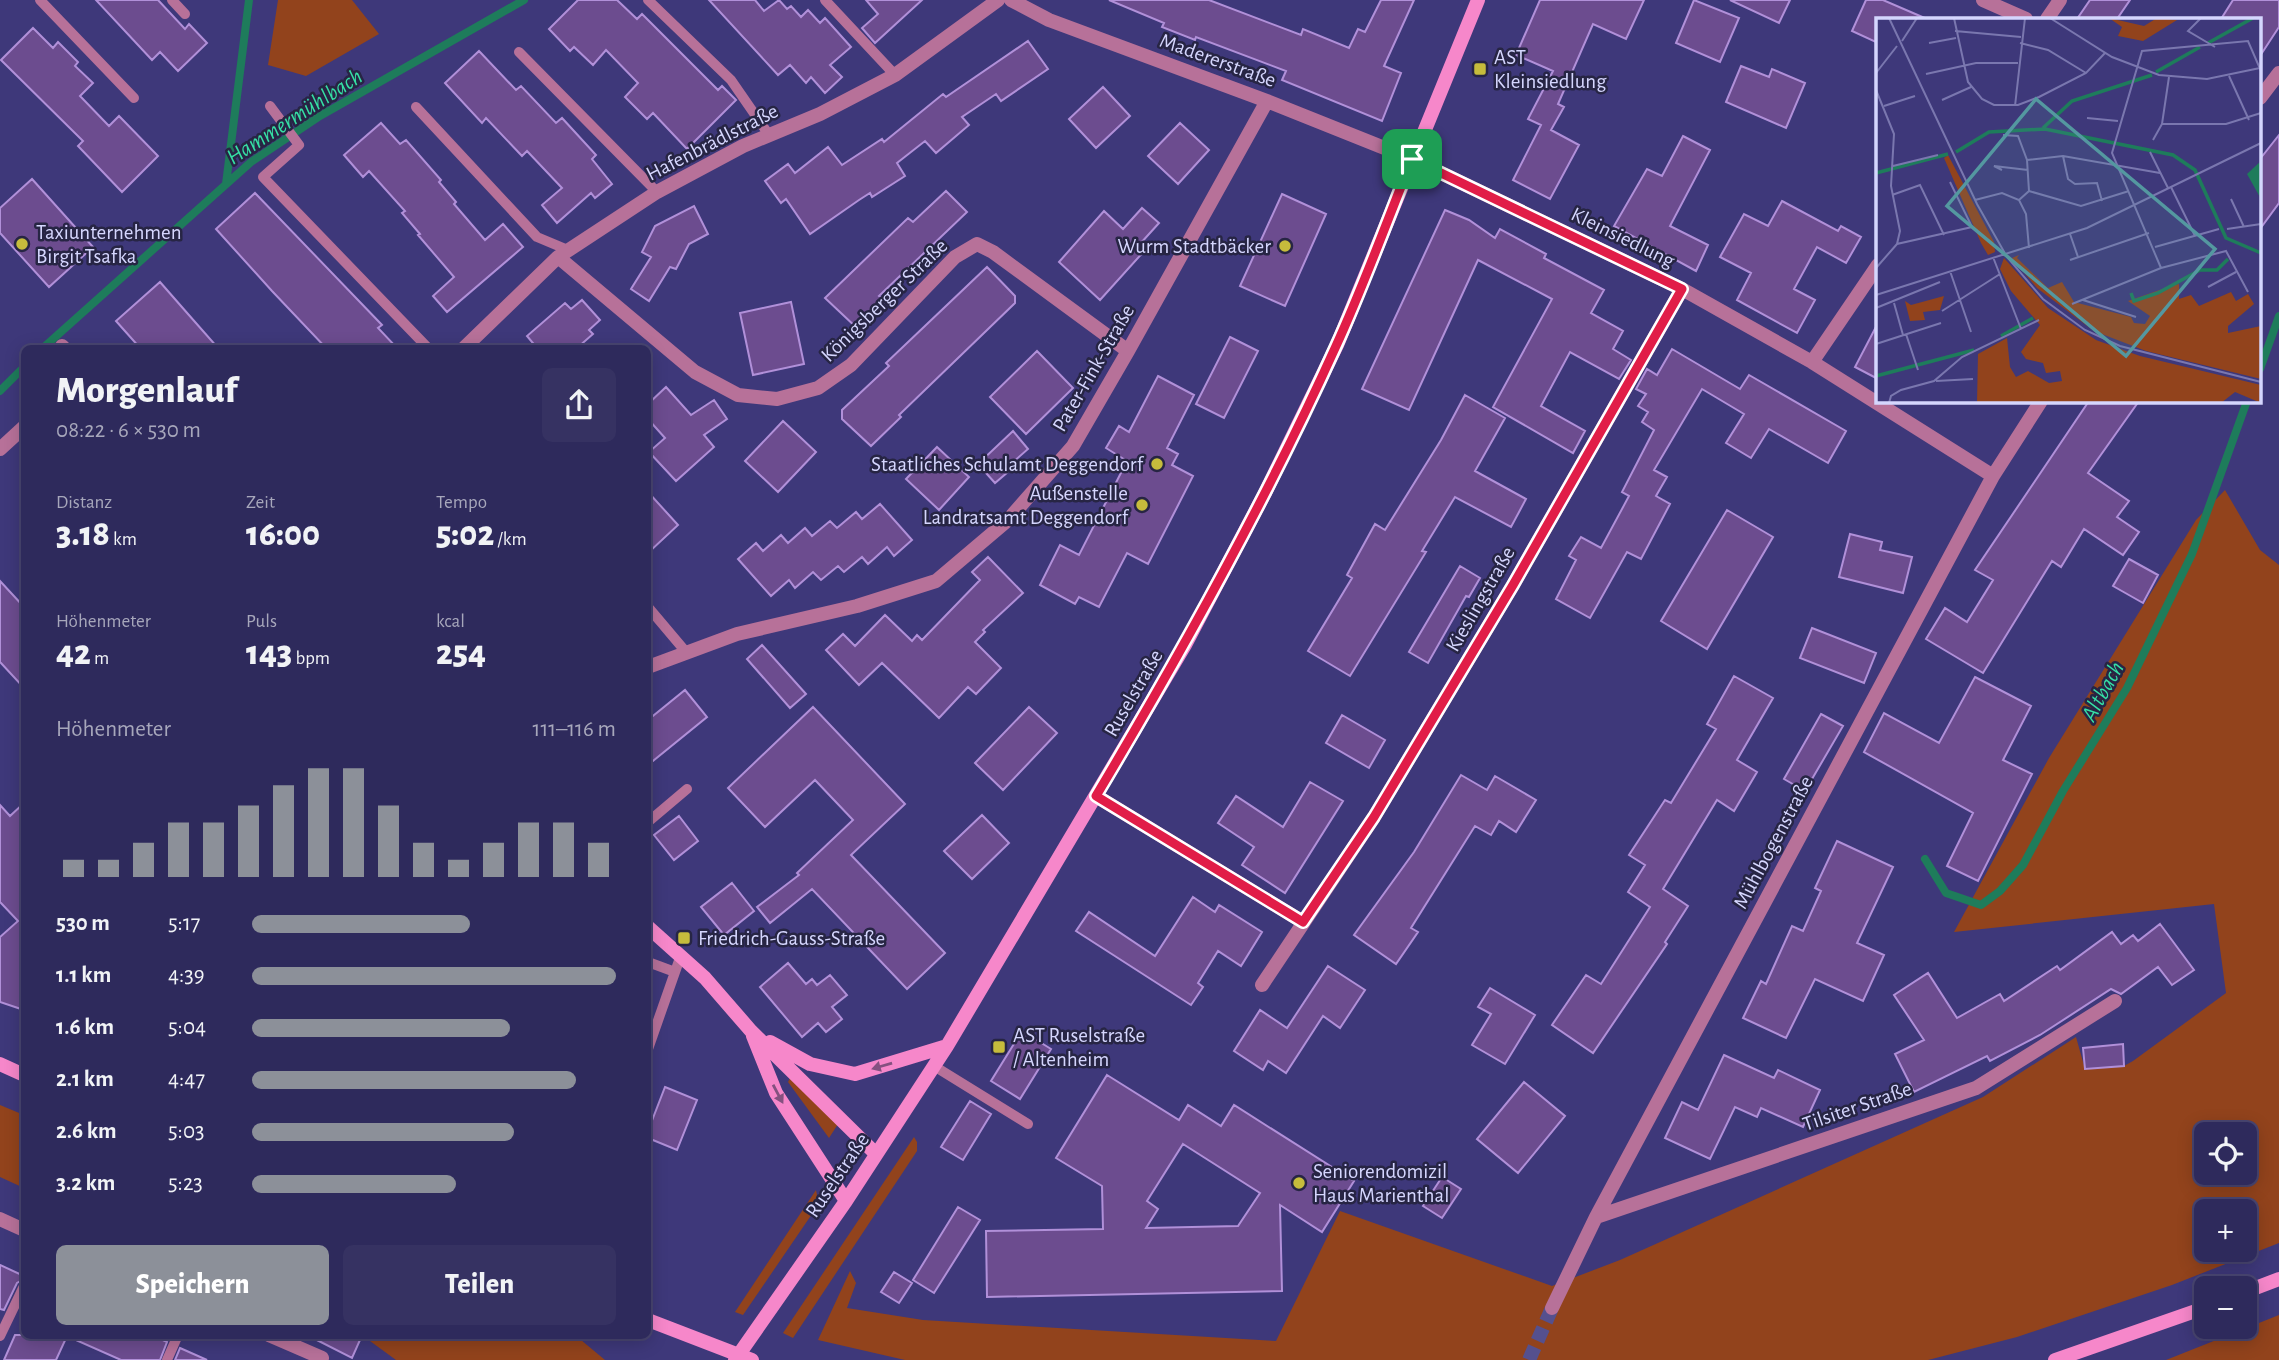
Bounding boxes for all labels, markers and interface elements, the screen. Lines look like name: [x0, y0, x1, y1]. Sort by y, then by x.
inset map: [1876, 18, 2262, 402]
street label: Madererstraße: [1157, 30, 1279, 91]
place label: AST Kleinsiedlung: [1494, 47, 1607, 92]
marker: AST Kleinsiedlung: [1472, 61, 1488, 77]
water label: Hammermühlbach: [223, 65, 367, 169]
street label: Hafenbrädlstraße: [643, 100, 782, 185]
pin: [1382, 129, 1442, 189]
icon: arrive: [1393, 140, 1431, 178]
street label: Kleinsiedlung: [1568, 203, 1679, 272]
place label: Taxiunternehmen Birgit Tsafka: [36, 222, 182, 267]
street label: Königsberger Straße: [817, 235, 952, 366]
marker: Taxiunternehmen Birgit Tsafka: [14, 236, 30, 252]
place label: Wurm Stadtbäcker: [1118, 236, 1271, 257]
marker: Wurm Stadtbäcker: [1277, 238, 1293, 254]
street label: Pater-Fink-Straße: [1049, 301, 1138, 435]
button: share: [542, 368, 616, 442]
text: Morgenlauf: [56, 372, 237, 410]
text: 08:22 · 6 × 530 m: [56, 419, 201, 442]
place label: Staatliches Schulamt Deggendorf: [871, 454, 1145, 475]
marker: Staatliches Schulamt Deggendorf: [1149, 456, 1165, 472]
place label: Außenstelle Landratsamt Deggendorf: [923, 483, 1130, 528]
text: Distanz: [56, 493, 112, 512]
text: Zeit: [246, 493, 275, 512]
text: Tempo: [436, 493, 487, 512]
marker: Außenstelle Landratsamt Deggendorf: [1134, 497, 1150, 513]
text: 3.18: [56, 517, 110, 552]
text: 16:00: [246, 517, 320, 552]
text: 5:02: [436, 517, 494, 552]
text: km: [110, 530, 137, 549]
text: /km: [494, 530, 527, 549]
street label: Kieslingstraße: [1442, 543, 1519, 655]
text: Höhenmeter: [56, 612, 151, 631]
text: Puls: [246, 612, 277, 631]
text: kcal: [436, 612, 465, 631]
text: 42: [56, 636, 91, 671]
text: 143: [246, 636, 292, 671]
text: 254: [436, 636, 486, 671]
street label: Ruselstraße: [1100, 646, 1167, 740]
text: m: [91, 649, 109, 668]
text: bpm: [292, 649, 330, 668]
water label: Altbach: [2077, 658, 2129, 726]
text: Höhenmeter: [56, 718, 171, 741]
text: 111–116 m: [532, 718, 616, 741]
street label: Mühlbogenstraße: [1730, 772, 1817, 912]
text: 530 m: [56, 912, 110, 935]
text: 5:17: [168, 912, 200, 935]
place label: Friedrich-Gauss-Straße: [698, 928, 885, 949]
marker: Friedrich-Gauss-Straße: [676, 930, 692, 946]
text: 1.1 km: [56, 964, 111, 987]
text: 4:39: [168, 964, 205, 987]
text: 1.6 km: [56, 1016, 114, 1039]
text: 5:04: [168, 1016, 206, 1039]
place label: AST Ruselstraße / Altenheim: [1013, 1025, 1145, 1070]
marker: AST Ruselstraße / Altenheim: [991, 1039, 1007, 1055]
one-way arrow: [871, 1062, 892, 1072]
text: 2.1 km: [56, 1068, 114, 1091]
text: 4:47: [168, 1068, 205, 1091]
street label: Tilsiter Straße: [1800, 1078, 1914, 1135]
one-way arrow: [772, 1084, 784, 1104]
text: 2.6 km: [56, 1120, 117, 1143]
text: 5:03: [168, 1120, 205, 1143]
map controls: [2194, 1122, 2257, 1339]
button: locate: [2194, 1122, 2257, 1185]
street label: Ruselstraße: [802, 1129, 873, 1221]
place label: Seniorendomizil Haus Marienthal: [1313, 1161, 1449, 1206]
text: 3.2 km: [56, 1172, 115, 1195]
text: 5:23: [168, 1172, 203, 1195]
marker: Seniorendomizil Haus Marienthal: [1291, 1175, 1307, 1191]
button: +: [2194, 1199, 2257, 1262]
button: Speichern: [56, 1245, 329, 1325]
button: Teilen: [343, 1245, 616, 1325]
button: −: [2194, 1276, 2257, 1339]

